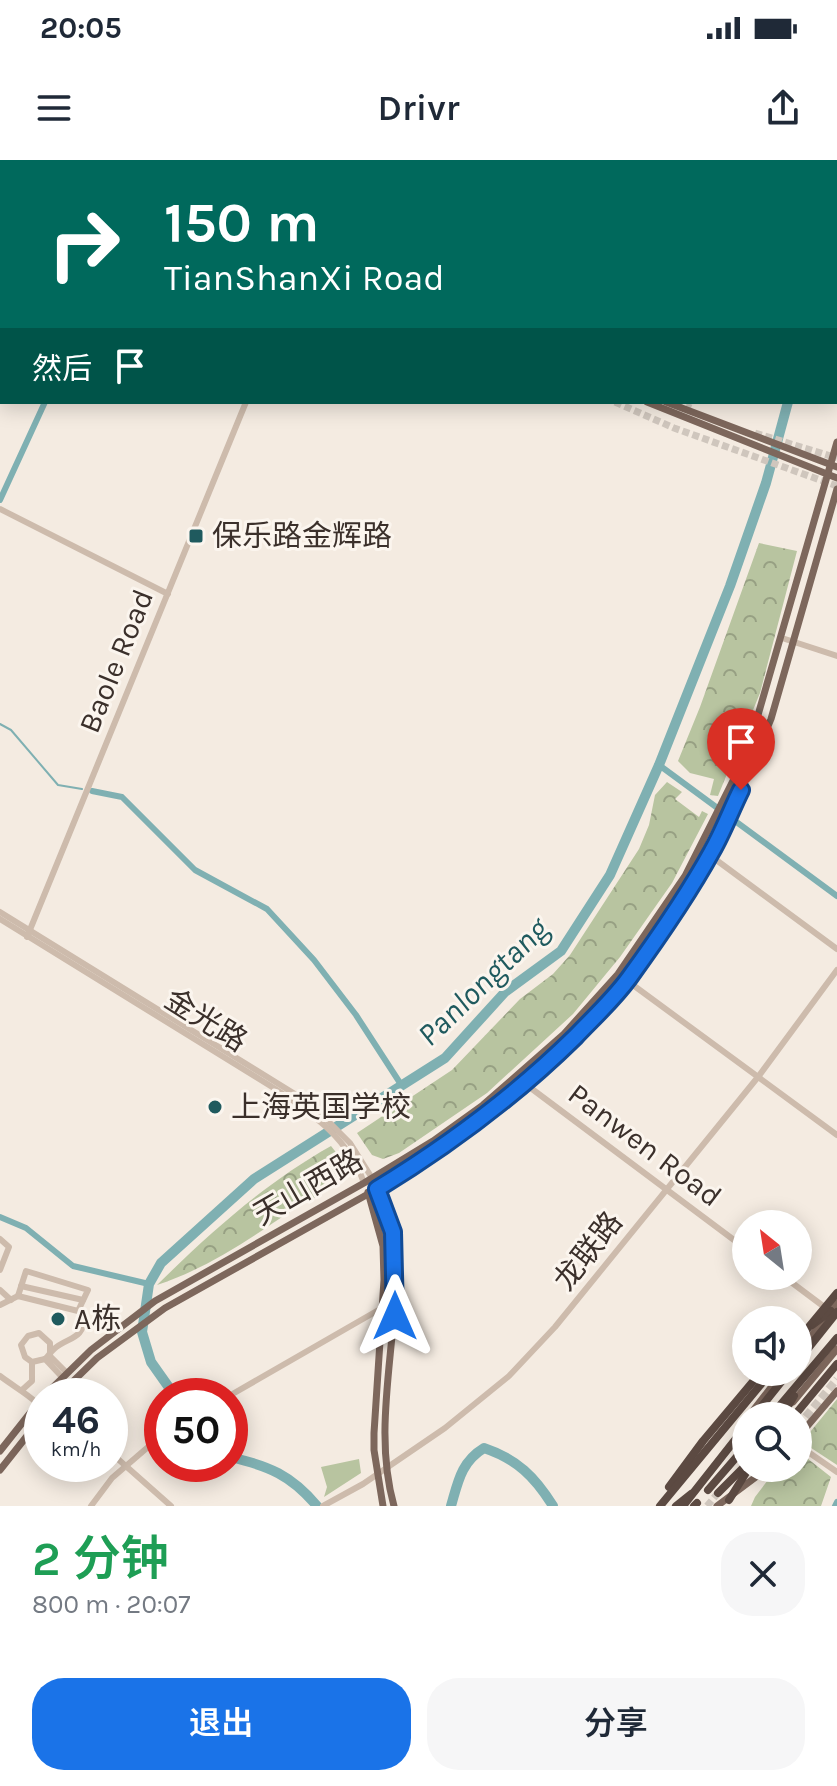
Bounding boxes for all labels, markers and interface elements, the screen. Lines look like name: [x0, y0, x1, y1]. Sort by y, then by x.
text: 20:05: [40, 10, 122, 46]
icon: menu: [32, 86, 76, 130]
icon: share: [761, 86, 805, 130]
text: Drivr: [377, 87, 460, 129]
text: 150 m: [164, 190, 319, 255]
icon: right: [32, 192, 136, 296]
text: TianShanXi Road: [164, 257, 445, 299]
icon: arrive: [108, 344, 152, 388]
text: 然后: [32, 351, 92, 387]
place label: 保乐路金辉路: [212, 518, 392, 554]
marker: 保乐路金辉路: [187, 527, 205, 545]
street label: Baole Road: [71, 584, 161, 738]
pin: [707, 708, 775, 790]
icon: arrive: [719, 720, 763, 764]
water label: Panlongtang: [410, 909, 557, 1053]
street label: 金光路: [158, 981, 254, 1059]
street label: Panwen Road: [561, 1076, 729, 1214]
place label: 上海英国学校: [231, 1089, 411, 1125]
marker: 上海英国学校: [206, 1098, 224, 1116]
street label: 天山西路: [247, 1141, 369, 1233]
street label: 龙联路: [546, 1204, 630, 1298]
north arrow: [732, 1210, 812, 1290]
map controls: [732, 1210, 812, 1482]
position arrow: [353, 1274, 437, 1358]
place label: A栋: [74, 1301, 121, 1337]
button: sound: [732, 1306, 812, 1386]
marker: A栋: [49, 1310, 67, 1328]
speed limit sign: 50: [144, 1378, 248, 1482]
text: 46: [52, 1396, 100, 1443]
button: search: [732, 1402, 812, 1482]
text: km/h: [51, 1438, 101, 1461]
text: 2 分钟: [32, 1531, 169, 1587]
button: close: [721, 1532, 805, 1616]
text: 800 m · 20:07: [32, 1589, 190, 1620]
button: 退出: [32, 1678, 411, 1770]
button: 分享: [427, 1678, 805, 1770]

